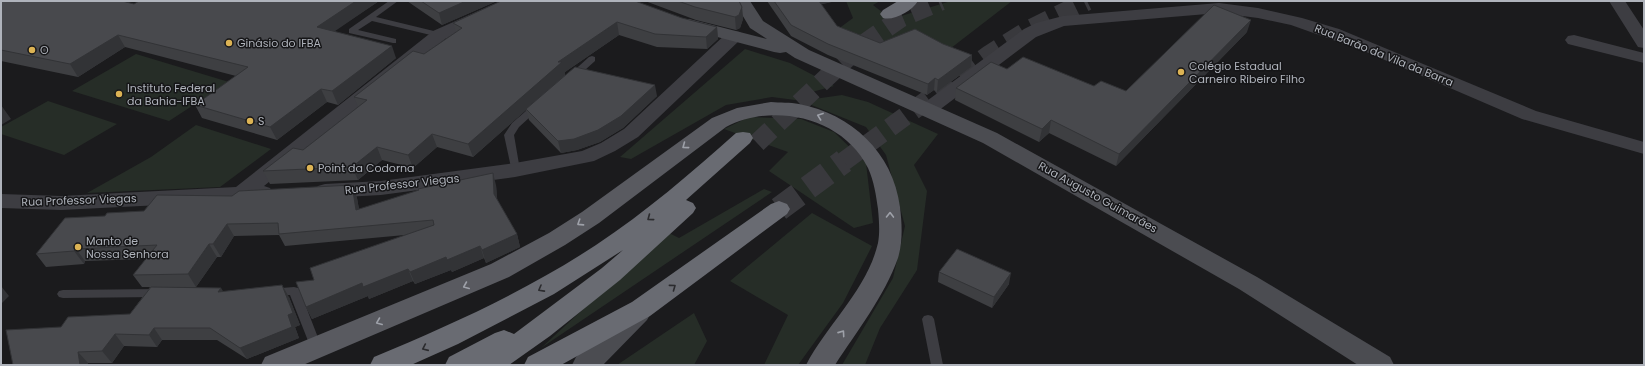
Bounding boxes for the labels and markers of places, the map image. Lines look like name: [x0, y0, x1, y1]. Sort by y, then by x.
place label: Ginásio do IFBA: [237, 35, 322, 51]
marker: Ginásio do IFBA: [224, 38, 234, 48]
place label: O: [40, 42, 49, 58]
marker: O: [27, 45, 37, 55]
place label: Colégio Estadual Carneiro Ribeiro Filho: [1189, 58, 1305, 87]
marker: Colégio Estadual Carneiro Ribeiro Filho: [1176, 67, 1186, 77]
place label: Instituto Federal da Bahia-IFBA: [127, 80, 215, 109]
marker: Instituto Federal da Bahia-IFBA: [114, 89, 124, 99]
place label: S: [258, 113, 264, 129]
marker: S: [245, 116, 255, 126]
place label: Point da Codorna: [318, 160, 415, 176]
marker: Point da Codorna: [305, 163, 315, 173]
place label: Manto de Nossa Senhora: [86, 233, 169, 262]
marker: Manto de Nossa Senhora: [73, 242, 83, 252]

